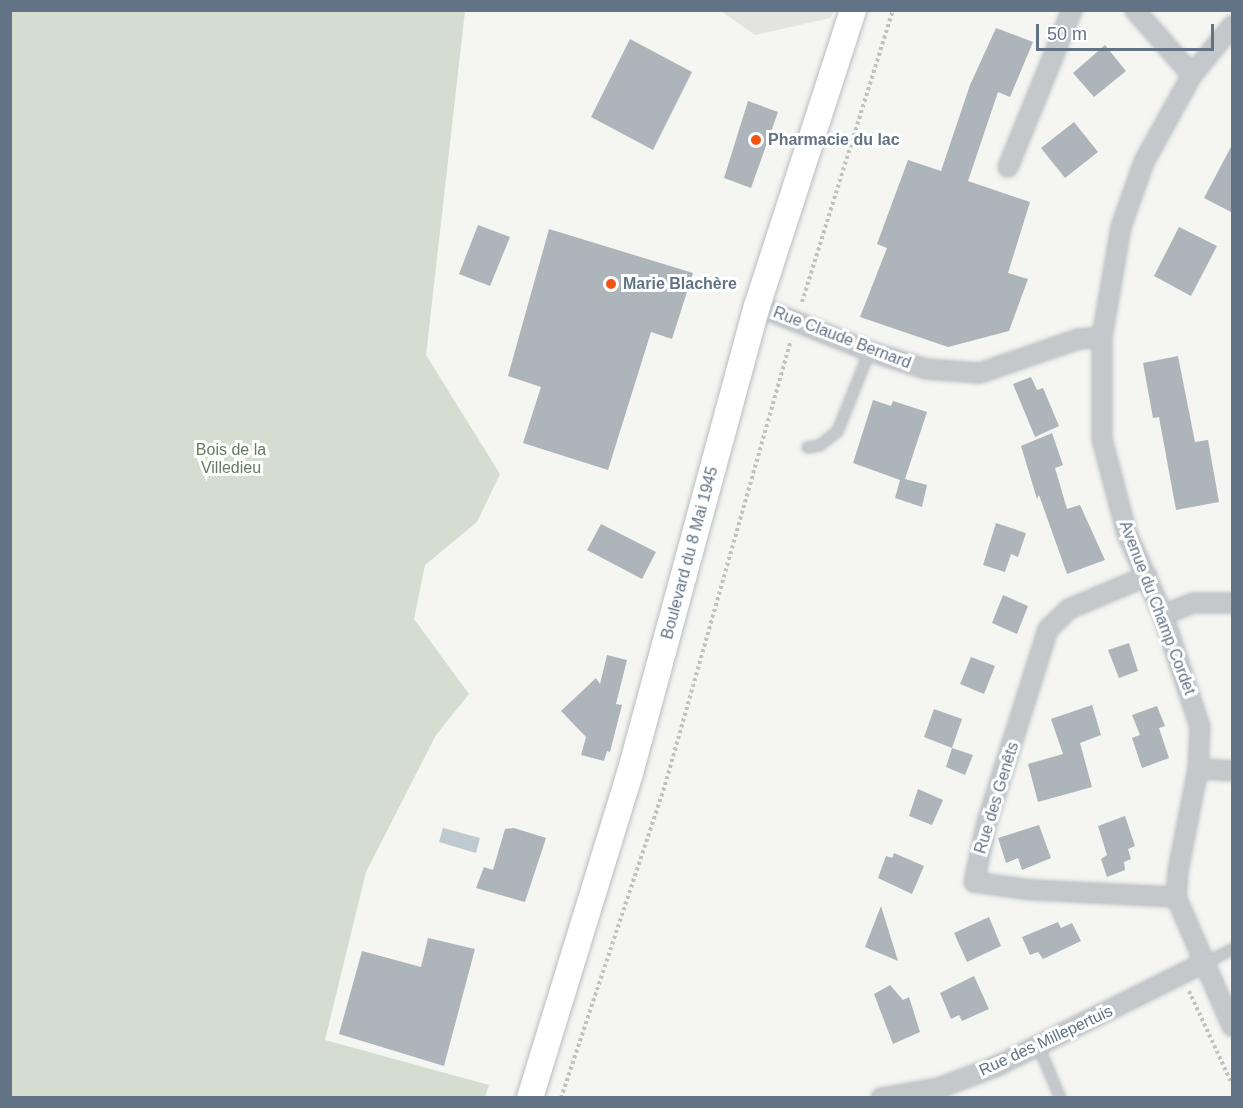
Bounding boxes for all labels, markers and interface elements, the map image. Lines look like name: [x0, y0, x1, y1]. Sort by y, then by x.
scale bar: [1039, 12, 1218, 50]
text: 50 m: [1047, 24, 1087, 44]
place label: Pharmacie du lac: [768, 130, 900, 150]
marker: Pharmacie du lac: [749, 133, 763, 147]
place label: Marie Blachère: [623, 274, 737, 294]
marker: Marie Blachère: [604, 277, 618, 291]
street label: Rue Claude Bernard: [770, 303, 914, 373]
park label: Bois de la Villedieu: [196, 440, 266, 478]
street label: Boulevard du 8 Mai 1945: [658, 465, 722, 641]
street label: Avenue du Champ Cordet: [1115, 518, 1199, 698]
street label: Rue des Genêts: [971, 740, 1023, 856]
street label: Rue des Millepertuis: [976, 1002, 1116, 1080]

